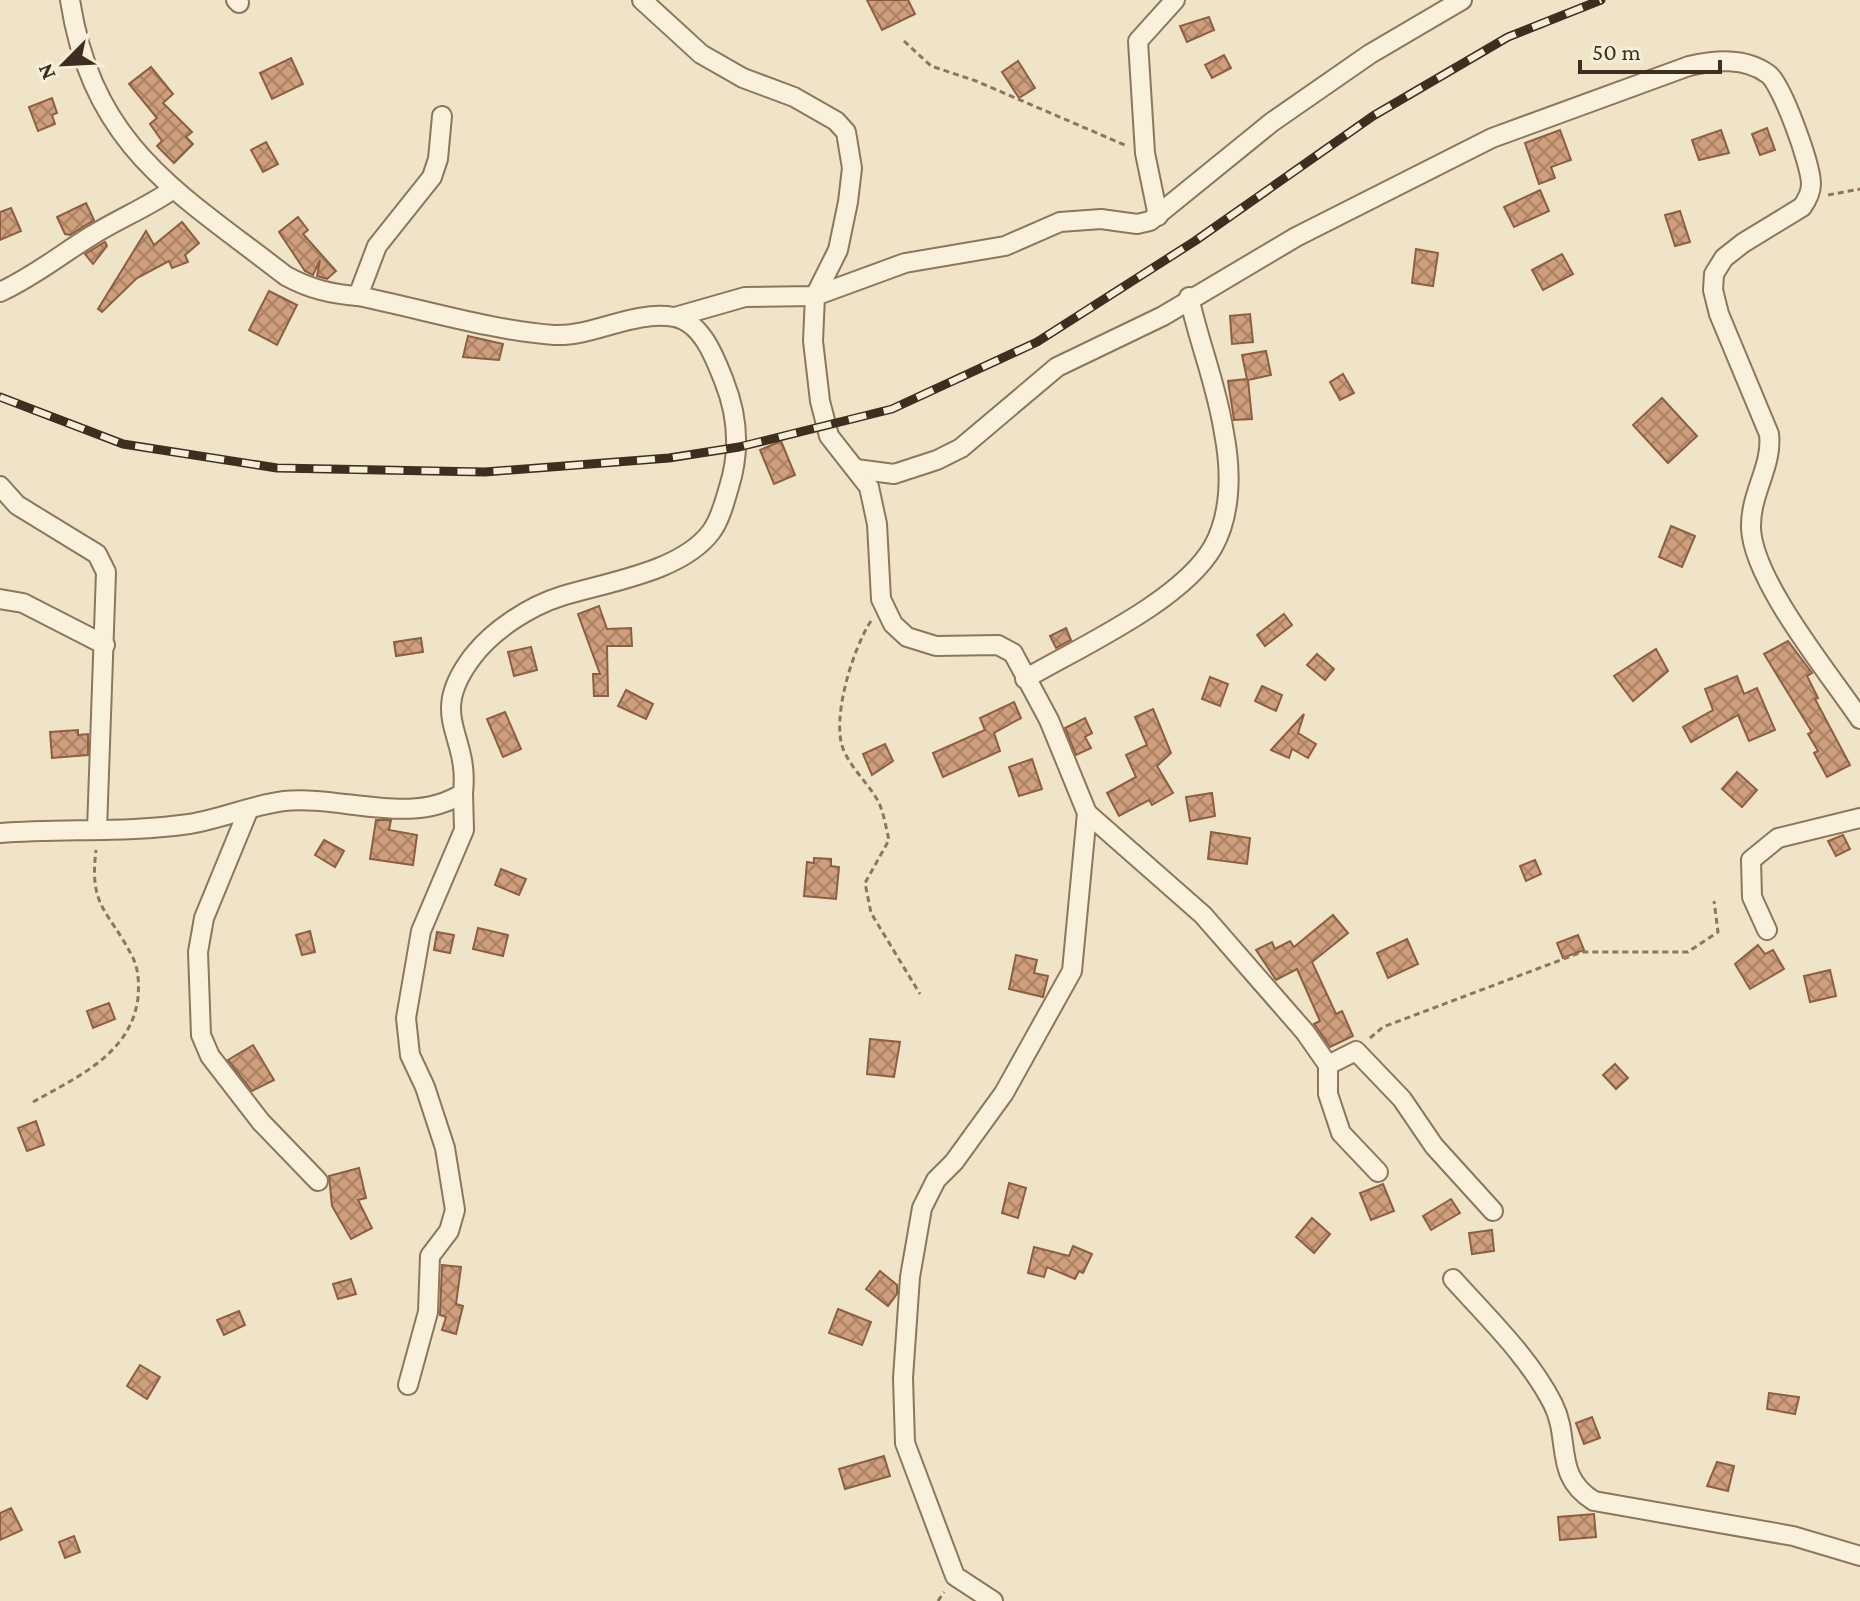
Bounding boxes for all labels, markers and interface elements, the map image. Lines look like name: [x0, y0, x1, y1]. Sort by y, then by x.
north arrow: [24, 24, 104, 104]
scale bar: [1580, 24, 1720, 74]
text: 50 m: [1592, 38, 1641, 65]
text: N: [32, 60, 61, 84]

